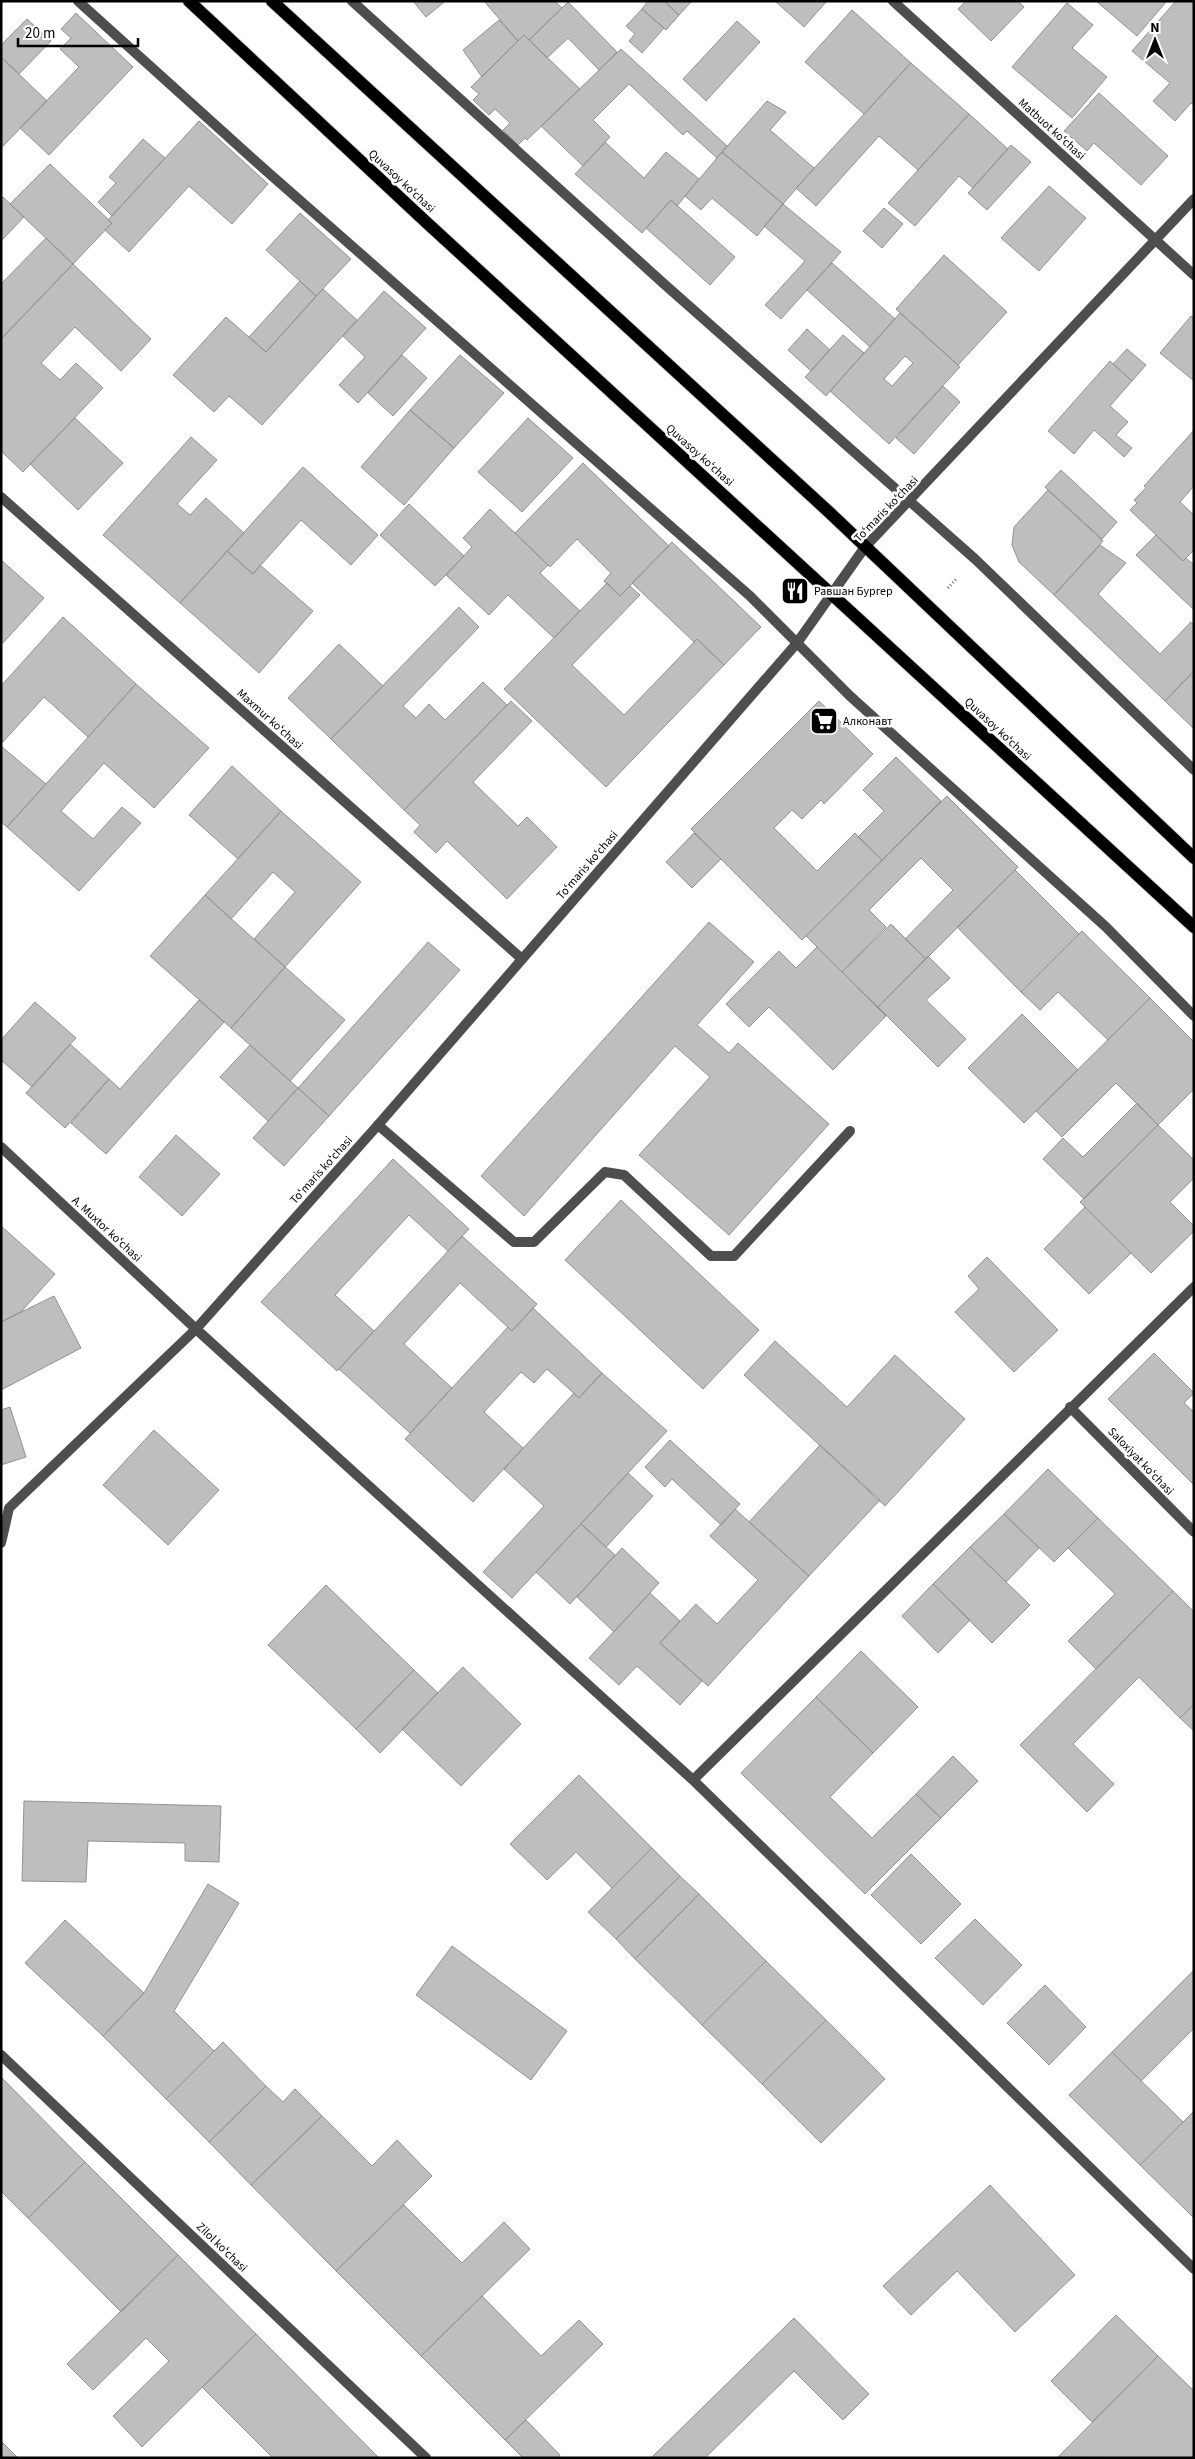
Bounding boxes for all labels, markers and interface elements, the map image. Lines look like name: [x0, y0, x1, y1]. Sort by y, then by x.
scale bar: [18, 15, 138, 47]
north arrow: [1130, 15, 1180, 65]
text: N: [1150, 18, 1160, 38]
text: 20 m: [25, 23, 55, 44]
street label: Matbuot koʻchasi: [1014, 94, 1089, 164]
street label: Quvasoy koʻchasi: [364, 146, 439, 217]
street label: Quvasoy koʻchasi: [662, 420, 737, 491]
street label: Toʻmaris koʻchasi: [850, 472, 923, 546]
restaurant icon: Равшан Бургер: [780, 576, 810, 606]
place label: Равшан Бургер: [814, 583, 893, 600]
street label: Maxmur koʻchasi: [233, 685, 307, 754]
street label: Quvasoy koʻchasi: [960, 694, 1035, 765]
supermarket icon: Алконавт: [809, 706, 839, 736]
place label: Алконавт: [843, 713, 893, 730]
street label: Toʻmaris koʻchasi: [553, 827, 622, 904]
street label: Toʻmaris koʻchasi: [286, 1133, 357, 1208]
street label: A. Muxtor koʻchasi: [68, 1192, 145, 1266]
street label: Saloxiyat koʻchasi: [1104, 1424, 1178, 1499]
street label: Zilol koʻchasi: [192, 2219, 251, 2276]

